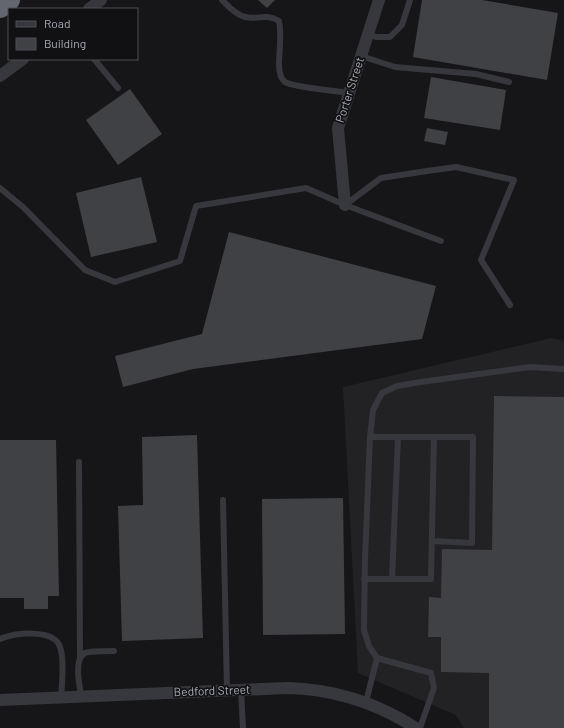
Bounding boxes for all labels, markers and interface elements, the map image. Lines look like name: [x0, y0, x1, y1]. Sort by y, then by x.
legend: [8, 8, 138, 60]
text: Road: [44, 16, 71, 30]
text: Building: [44, 36, 86, 50]
street label: Porter Street: [332, 55, 366, 124]
street label: Bedford Street: [173, 682, 251, 698]

